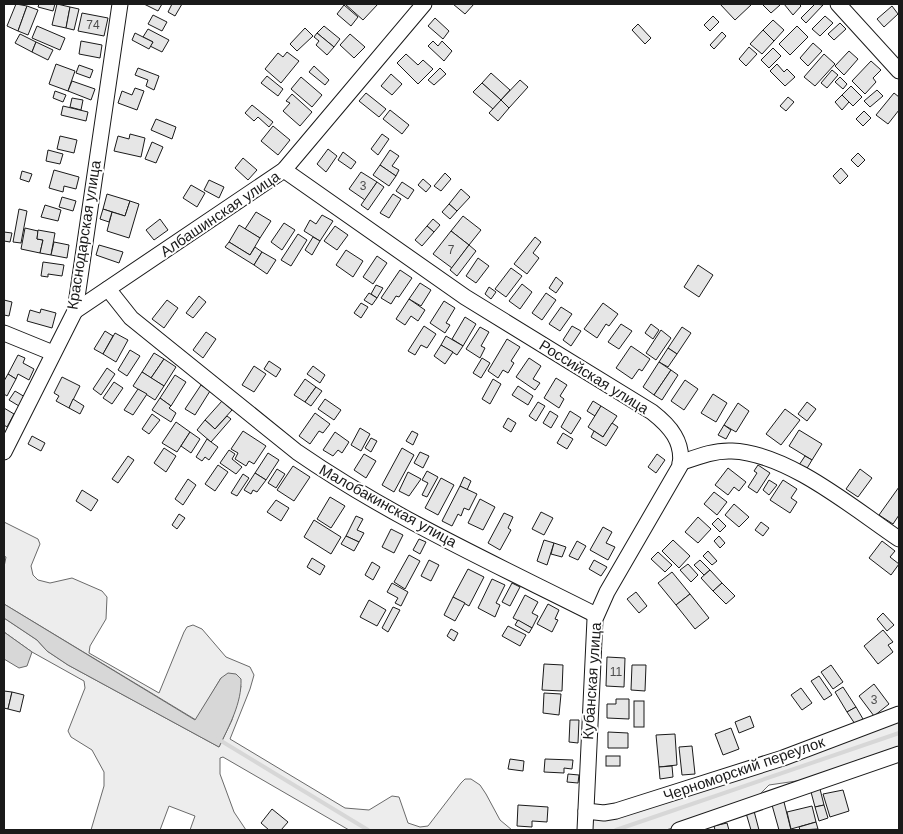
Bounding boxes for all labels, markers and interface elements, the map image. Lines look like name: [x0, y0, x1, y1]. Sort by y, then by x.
house number: 74: [86, 18, 100, 32]
street label: Краснодарская улица: [63, 158, 104, 311]
street label: Албашинская улица: [157, 167, 283, 260]
house number: 3: [360, 179, 367, 193]
house number: 7: [448, 243, 455, 257]
street label: Российская улица: [536, 336, 653, 417]
street label: Малобакинская улица: [317, 461, 460, 551]
street label: Кубанская улица: [579, 621, 604, 740]
house number: 11: [610, 665, 623, 679]
house number: 3: [871, 693, 878, 707]
street label: Черноморский переулок: [661, 733, 827, 804]

